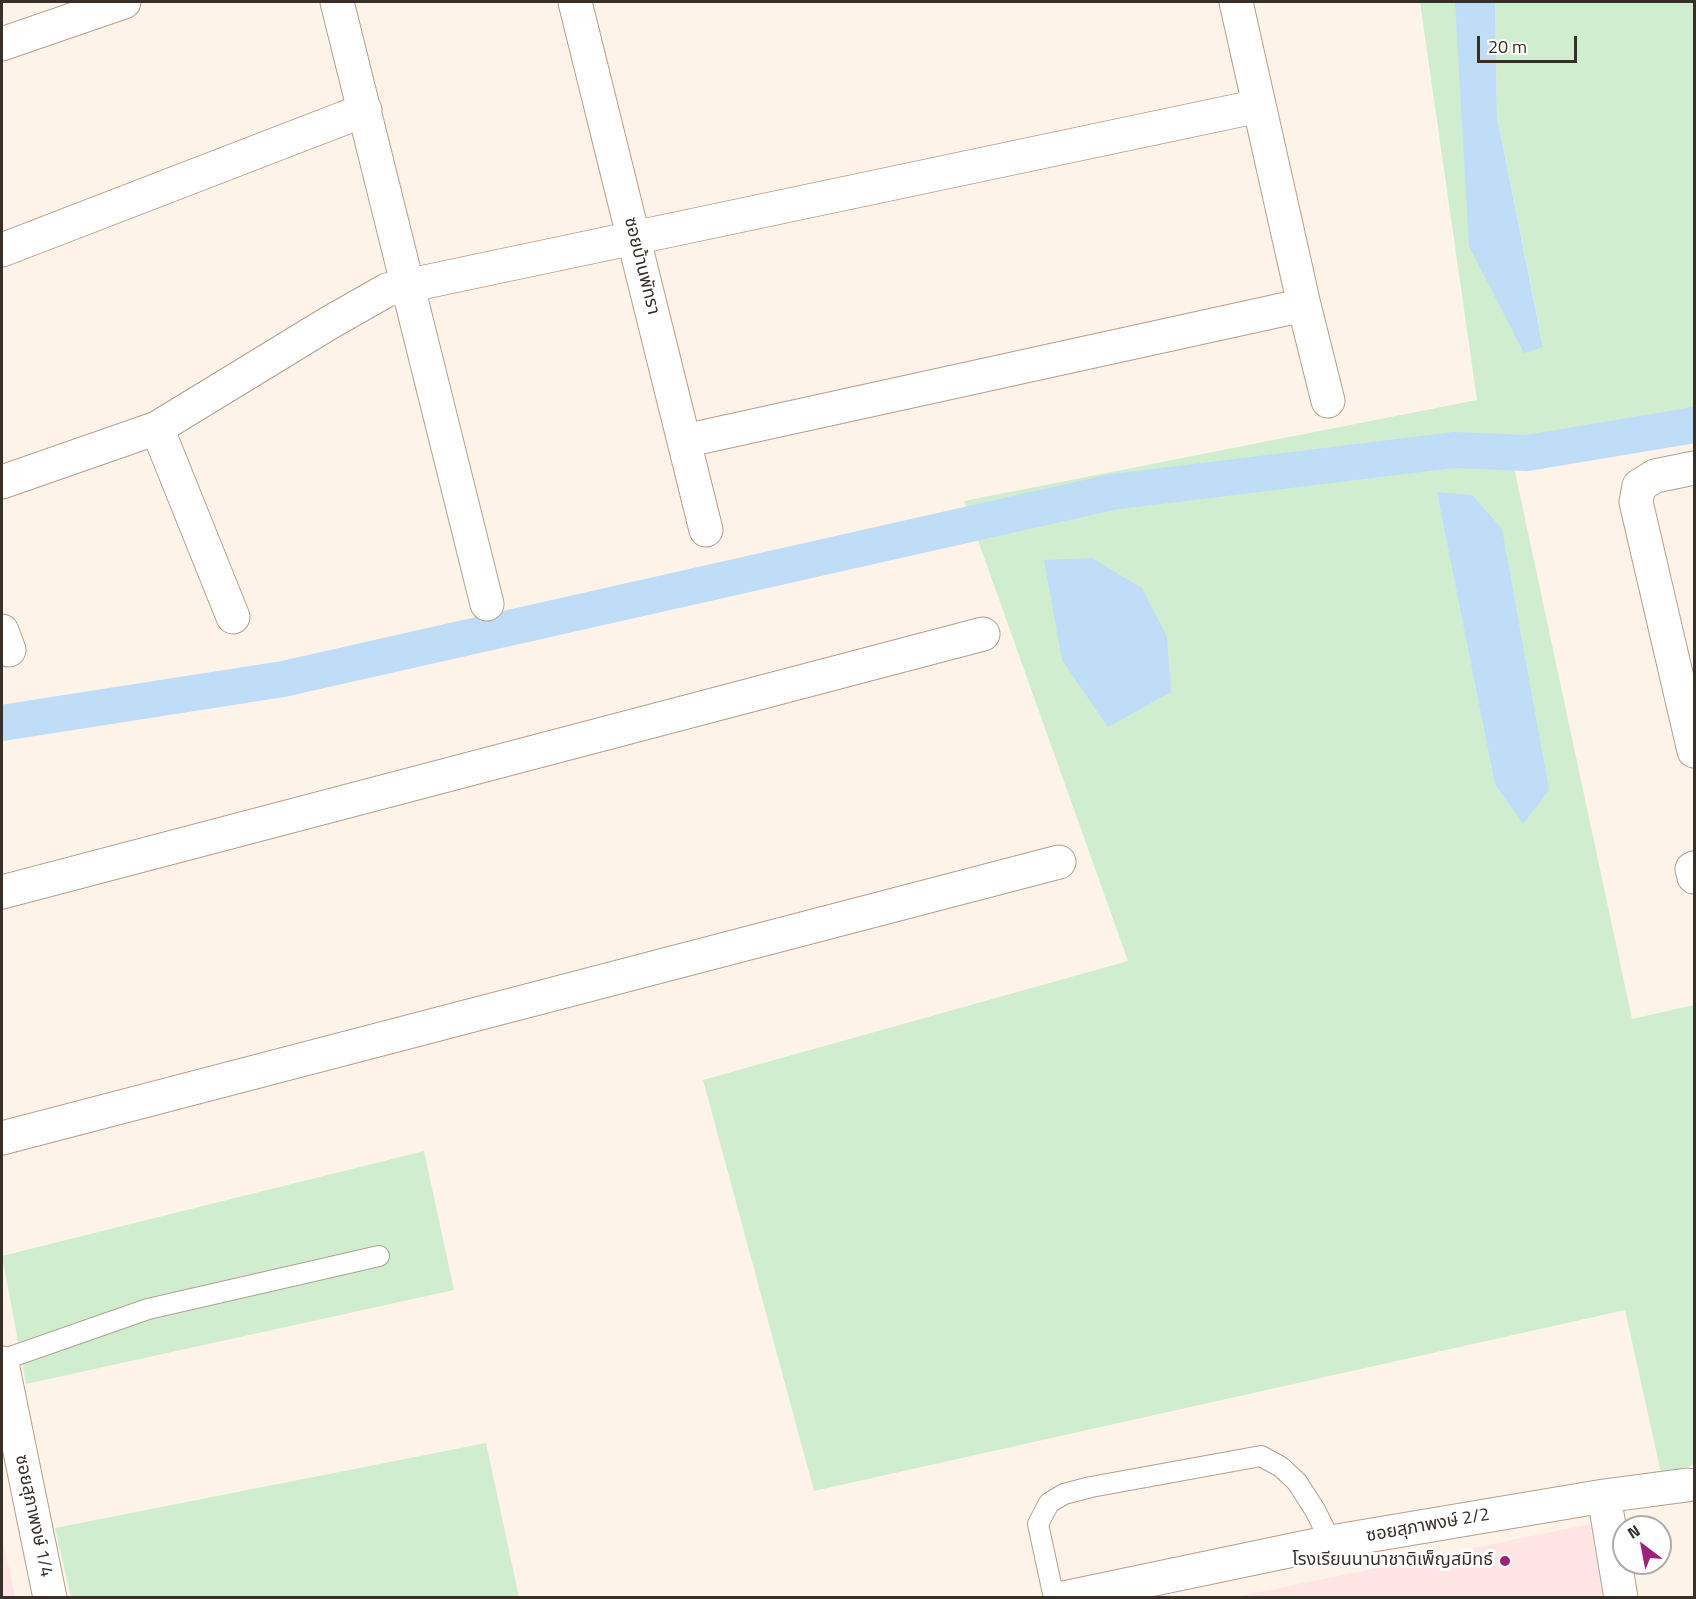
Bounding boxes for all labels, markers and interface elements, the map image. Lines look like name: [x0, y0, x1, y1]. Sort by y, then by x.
scale bar: [1480, 24, 1580, 62]
text: 20 m: [1488, 33, 1527, 60]
street label: ซอยบ้านพัทรา: [618, 215, 664, 317]
street label: ซอยสุภาพงษ์ 1/4: [9, 1453, 57, 1579]
street label: ซอยสุภาพงษ์ 2/2: [1365, 1505, 1491, 1547]
north arrow: [1612, 1515, 1672, 1575]
text: N: [1622, 1518, 1645, 1545]
place label: โรงเรียนนานาชาติเพ็ญสมิทธ์: [1292, 1550, 1493, 1572]
marker: โรงเรียนนานาชาติเพ็ญสมิทธ์: [1498, 1554, 1512, 1568]

